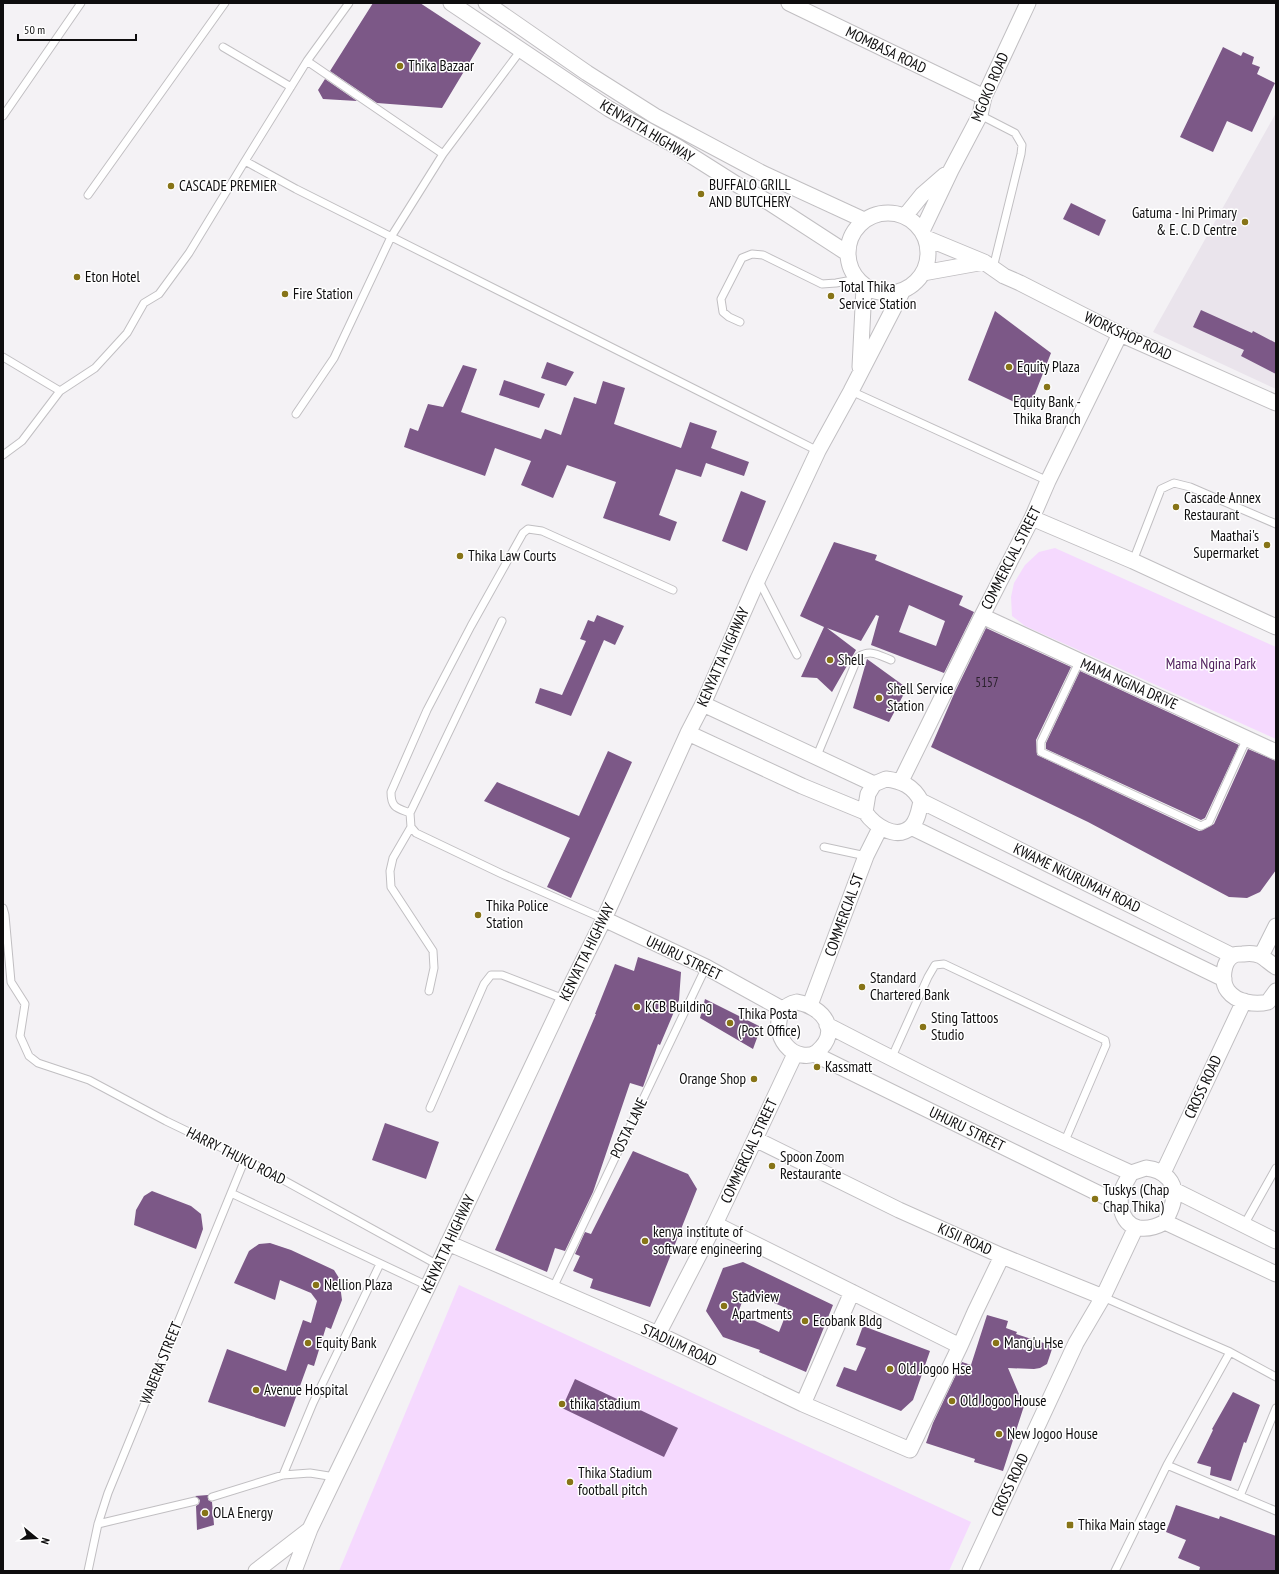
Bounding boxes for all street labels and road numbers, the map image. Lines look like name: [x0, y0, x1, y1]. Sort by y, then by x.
street label: MOMBASA ROAD: [843, 22, 930, 77]
street label: MGOKO ROAD: [966, 49, 1013, 124]
street label: KENYATTA HIGHWAY: [597, 95, 698, 166]
street label: WORKSHOP ROAD: [1081, 307, 1175, 364]
street label: COMMERCIAL STREET: [976, 503, 1045, 613]
street label: KENYATTA HIGHWAY: [692, 604, 753, 709]
street label: MAMA NGINA DRIVE: [1077, 654, 1181, 714]
street label: KWAME NKURUMAH ROAD: [1011, 839, 1144, 917]
street label: COMMERCIAL ST: [820, 871, 867, 959]
street label: KENYATTA HIGHWAY: [555, 900, 619, 1004]
street label: UHURU STREET: [643, 931, 725, 984]
street label: CROSS ROAD: [1180, 1052, 1225, 1121]
street label: POSTA LANE: [606, 1094, 651, 1161]
street label: COMMERCIAL STREET: [716, 1095, 781, 1206]
street label: UHURU STREET: [926, 1102, 1008, 1155]
street label: HARRY THUKU ROAD: [183, 1122, 289, 1189]
street label: KENYATTA HIGHWAY: [416, 1191, 479, 1296]
street label: KISII ROAD: [935, 1218, 995, 1259]
street label: WABERA STREET: [135, 1319, 186, 1407]
street label: STADIUM ROAD: [638, 1319, 720, 1370]
street label: CROSS ROAD: [987, 1450, 1032, 1519]

